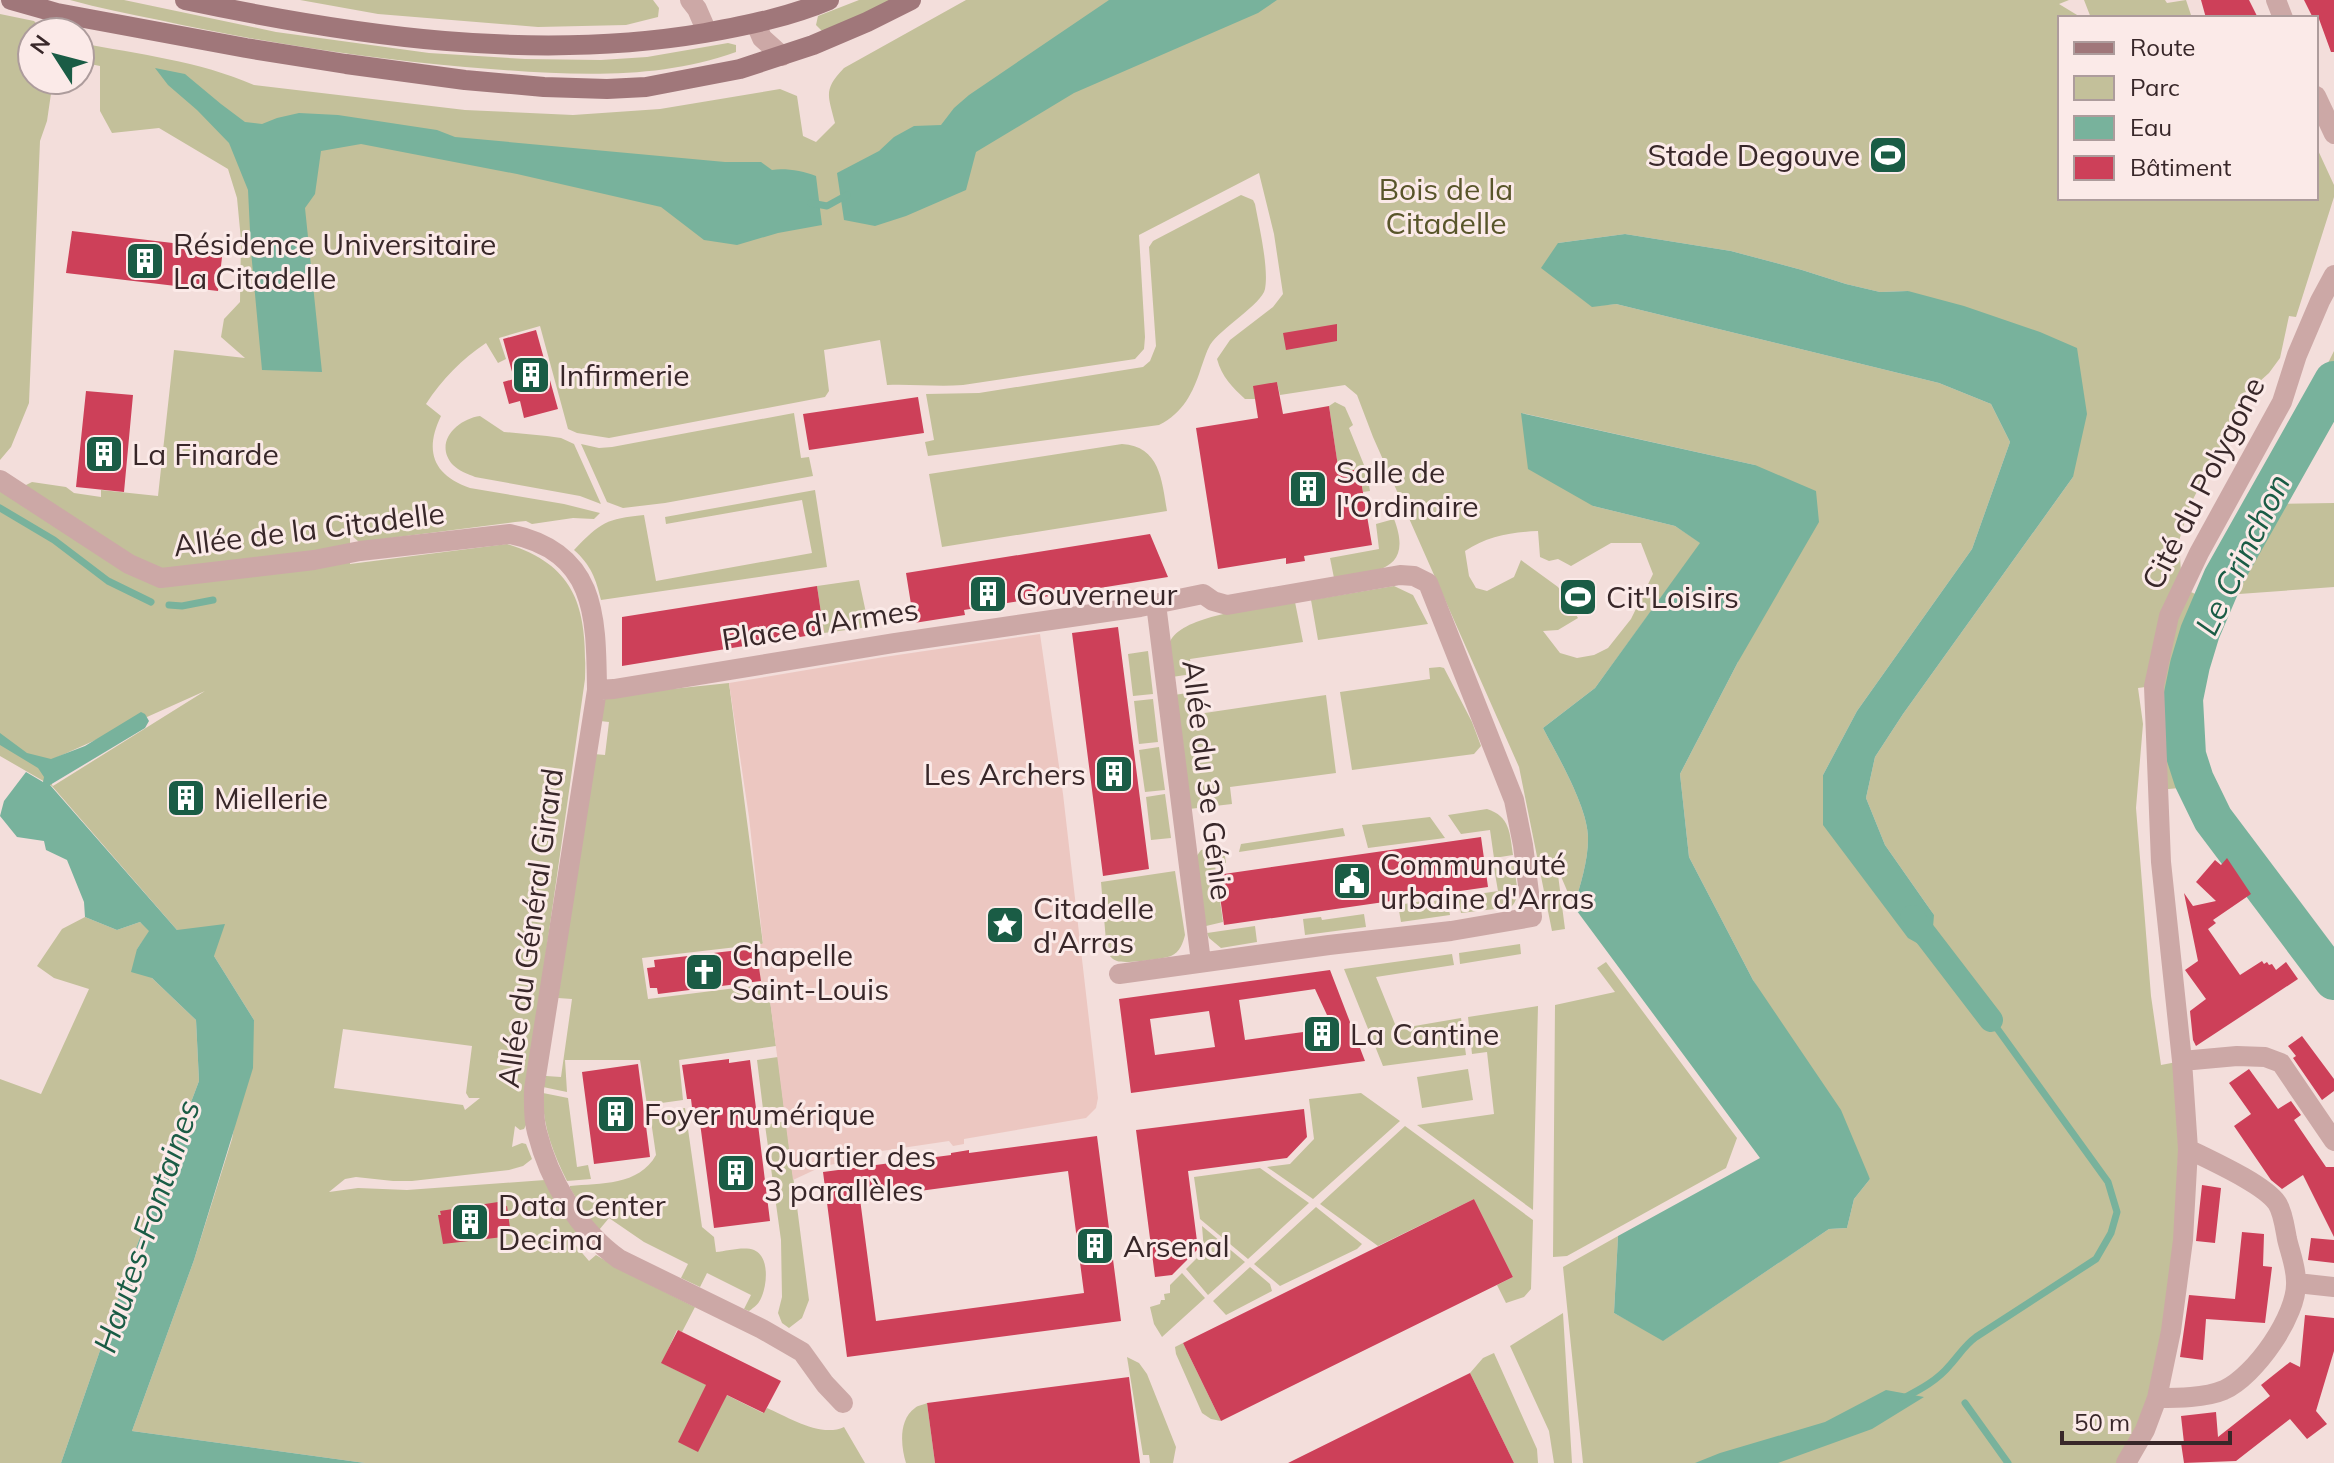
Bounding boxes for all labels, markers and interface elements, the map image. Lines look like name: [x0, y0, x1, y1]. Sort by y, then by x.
north arrow: [16, 16, 96, 96]
legend: [2058, 16, 2318, 200]
text: N: [24, 29, 56, 59]
text: Route: [2130, 32, 2195, 62]
text: Parc: [2130, 72, 2180, 102]
text: Eau: [2130, 112, 2172, 142]
sports icon: Stade Degouve: [1867, 134, 1909, 176]
place label: Stade Degouve: [1647, 136, 1860, 174]
text: Bâtiment: [2130, 152, 2231, 182]
park label: Bois de la Citadelle: [1379, 170, 1513, 242]
place label: Résidence Universitaire La Citadelle: [173, 225, 496, 297]
building icon: Résidence Universitaire La Citadelle: [124, 240, 166, 282]
building icon: Infirmerie: [510, 354, 552, 396]
place label: Infirmerie: [559, 356, 689, 394]
street label: Cité du Polygone: [2133, 370, 2273, 596]
building icon: La Finarde: [83, 433, 125, 475]
place label: La Finarde: [132, 435, 279, 473]
place label: Salle de l'Ordinaire: [1336, 453, 1479, 525]
water label: Le Crinchon: [2186, 467, 2298, 641]
building icon: Salle de l'Ordinaire: [1287, 468, 1329, 510]
street label: Allée de la Citadelle: [171, 494, 447, 564]
building icon: Gouverneur: [967, 573, 1009, 615]
place label: Gouverneur: [1016, 575, 1177, 613]
sports icon: Cit'Loisirs: [1557, 576, 1599, 618]
place label: Cit'Loisirs: [1606, 578, 1739, 616]
street label: Place d'Armes: [719, 590, 921, 658]
street label: Allée du 3e Génie: [1174, 658, 1242, 902]
building icon: Les Archers: [1093, 753, 1135, 795]
place label: Les Archers: [924, 755, 1086, 793]
street label: Allée du Général Girard: [489, 766, 571, 1090]
building icon: Miellerie: [165, 777, 207, 819]
place label: Miellerie: [214, 779, 328, 817]
place label: Communauté urbaine d'Arras: [1380, 845, 1594, 917]
public building icon: Communauté urbaine d'Arras: [1331, 860, 1373, 902]
place label: Citadelle d'Arras: [1033, 889, 1154, 961]
place icon: Citadelle d'Arras: [984, 904, 1026, 946]
place label: Chapelle Saint-Louis: [732, 936, 889, 1008]
church icon: Chapelle Saint-Louis: [683, 951, 725, 993]
building icon: La Cantine: [1301, 1013, 1343, 1055]
place label: La Cantine: [1350, 1015, 1499, 1053]
building icon: Foyer numérique: [595, 1093, 637, 1135]
water label: Hautes-Fontaines: [84, 1094, 208, 1358]
place label: Foyer numérique: [644, 1095, 875, 1133]
place label: Quartier des 3 parallèles: [764, 1137, 936, 1209]
building icon: Quartier des 3 parallèles: [715, 1152, 757, 1194]
place label: Data Center Decima: [498, 1186, 666, 1258]
building icon: Data Center Decima: [449, 1201, 491, 1243]
building icon: Arsenal: [1074, 1225, 1116, 1267]
place label: Arsenal: [1123, 1227, 1230, 1265]
scale bar: [2062, 1395, 2230, 1445]
text: 50 m: [2074, 1407, 2130, 1437]

